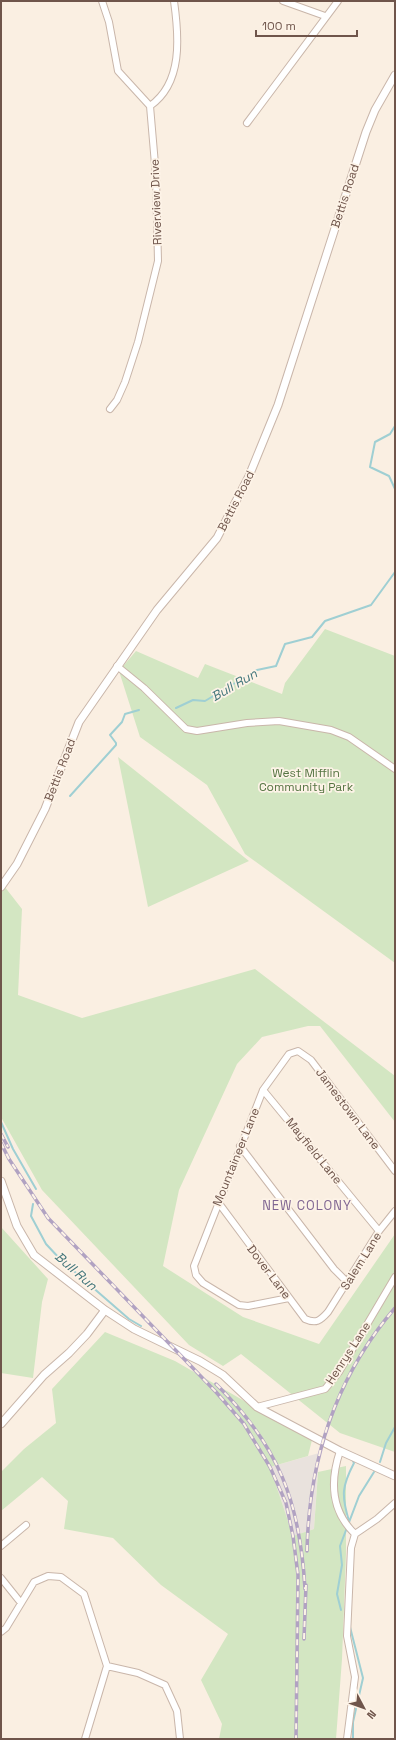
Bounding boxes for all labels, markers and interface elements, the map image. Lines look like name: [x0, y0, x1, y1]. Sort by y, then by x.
scale bar: [256, 12, 357, 38]
text: 100 m: [262, 18, 296, 34]
street label: Riverview Drive: [147, 159, 165, 245]
street label: Bettis Road: [327, 162, 363, 230]
street label: Bettis Road: [214, 468, 258, 534]
water label: Bull Run: [208, 665, 261, 705]
street label: Bettis Road: [41, 736, 79, 804]
park label: West Mifflin Community Park: [259, 765, 354, 795]
street label: Jamestown Lane: [312, 1065, 384, 1153]
street label: Mountaineer Lane: [209, 1105, 263, 1209]
street label: Mayfield Lane: [282, 1114, 346, 1188]
district label: NEW COLONY: [262, 1197, 352, 1214]
street label: Salem Lane: [337, 1229, 385, 1293]
street label: Dover Lane: [243, 1242, 295, 1302]
water label: Bull Run: [51, 1248, 101, 1295]
street label: Henrys Lane: [322, 1319, 374, 1387]
north arrow: [344, 1688, 384, 1728]
text: N: [364, 1707, 379, 1722]

